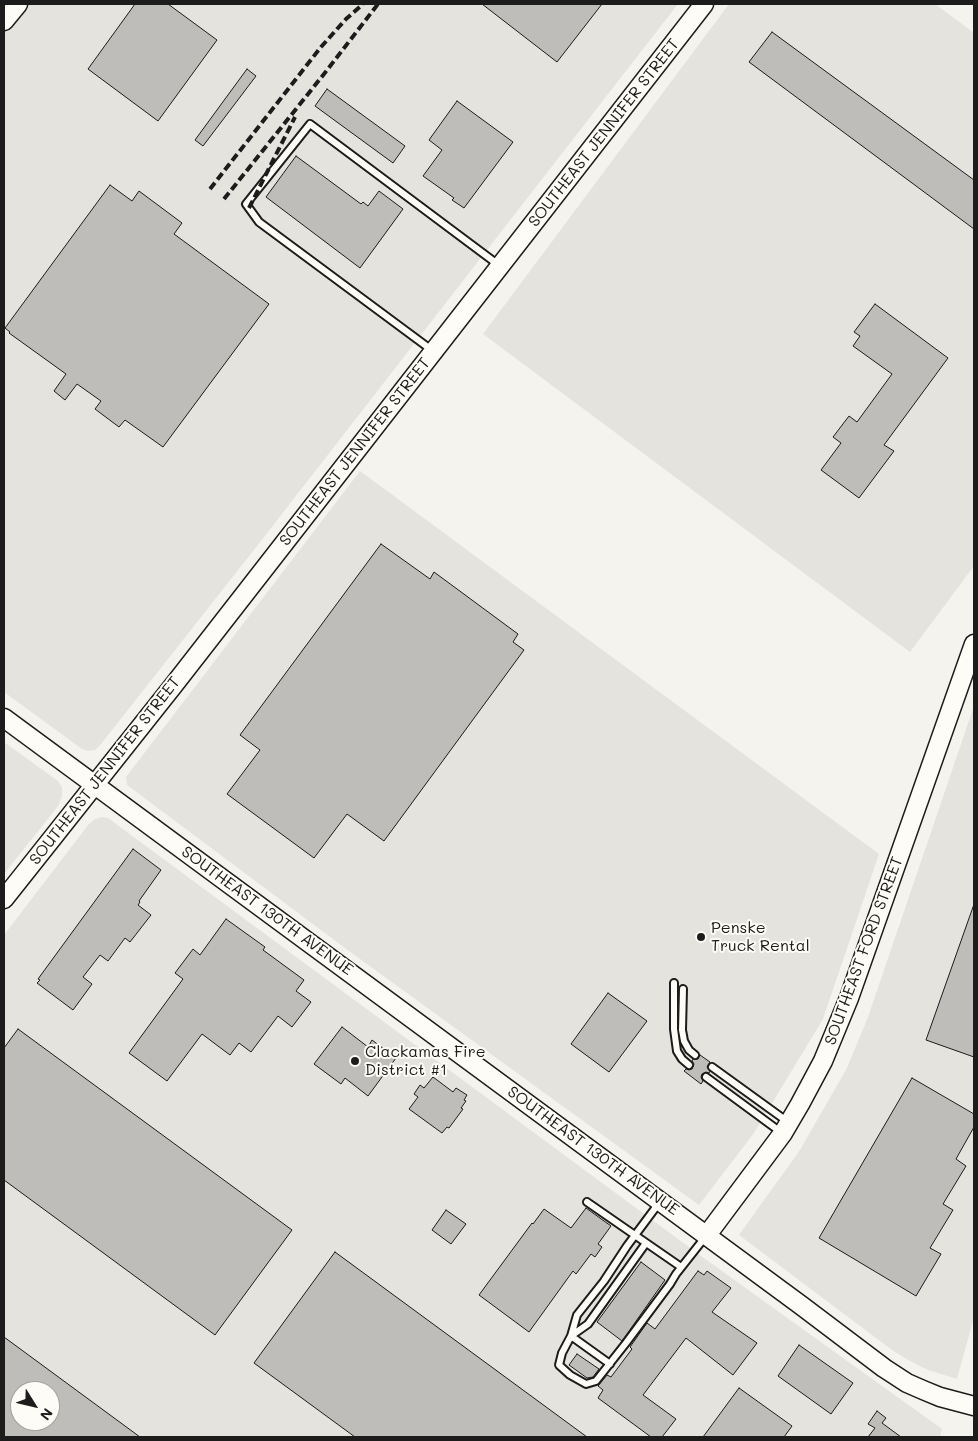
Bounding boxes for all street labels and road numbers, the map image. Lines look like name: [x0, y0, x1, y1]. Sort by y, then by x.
street label: SOUTHEAST JENNIFER STREET: [525, 35, 683, 231]
street label: SOUTHEAST JENNIFER STREET: [276, 354, 434, 550]
street label: SOUTHEAST JENNIFER STREET: [26, 673, 184, 869]
street label: SOUTHEAST 130TH AVENUE: [177, 842, 357, 980]
street label: SOUTHEAST FORD STREET: [821, 854, 907, 1048]
street label: SOUTHEAST 130TH AVENUE: [503, 1082, 683, 1220]

